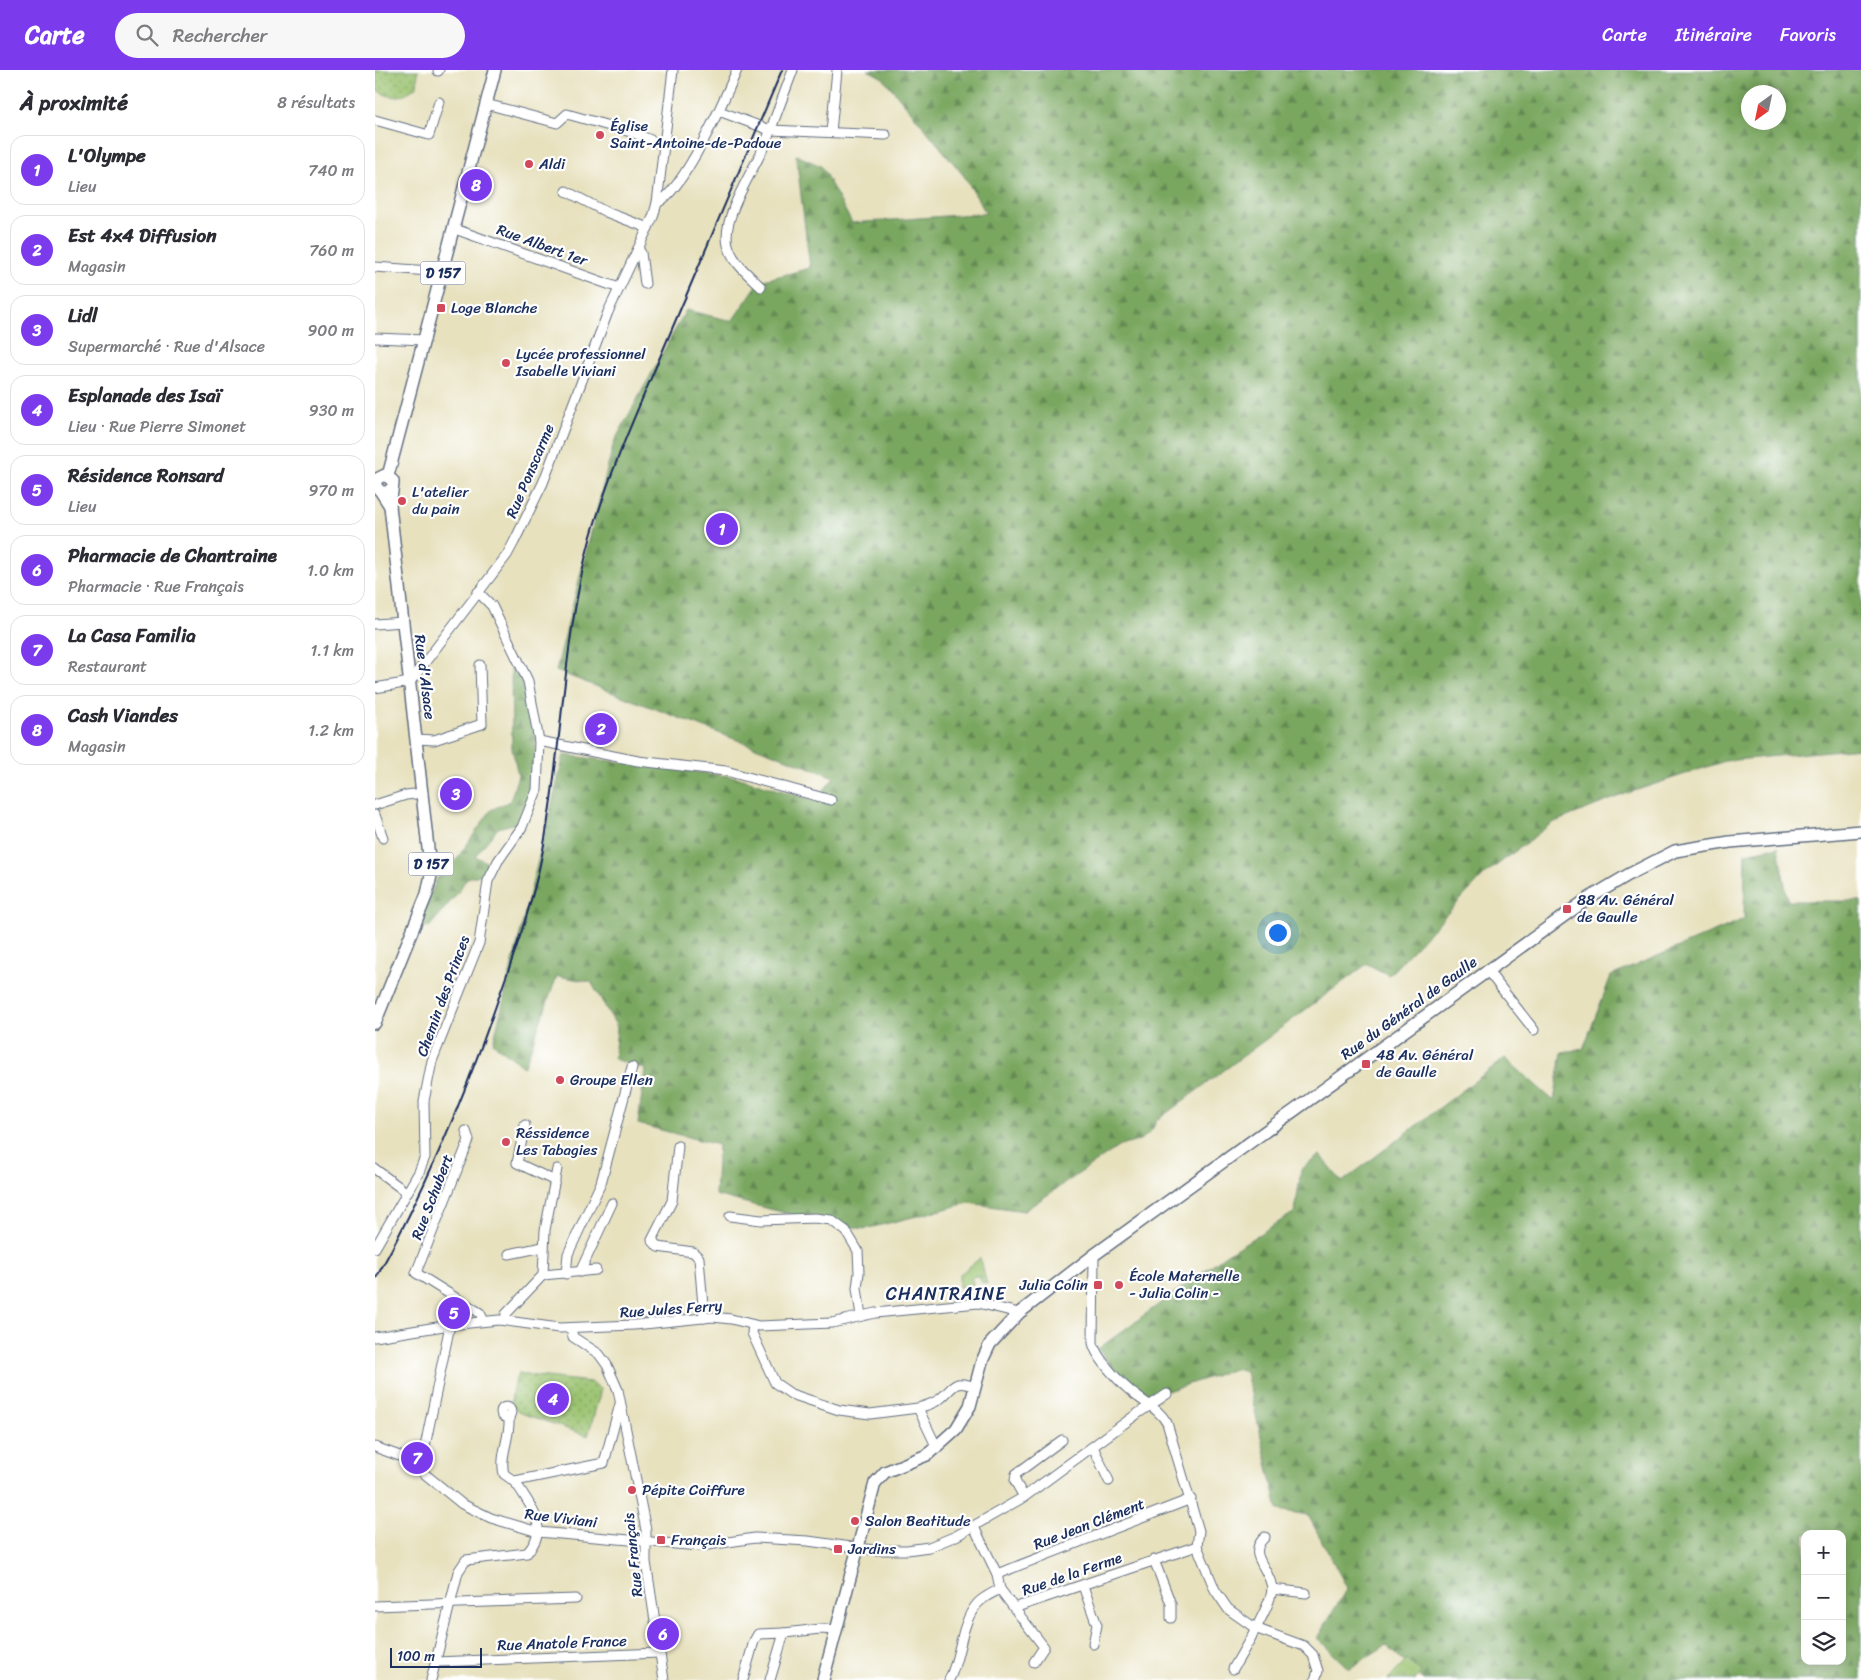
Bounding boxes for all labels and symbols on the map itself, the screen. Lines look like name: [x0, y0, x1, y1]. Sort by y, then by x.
north arrow: [1741, 85, 1786, 130]
place label: Église Saint-Antoine-de-Padoue: [610, 113, 782, 156]
marker: Église Saint-Antoine-de-Padoue: [594, 129, 606, 141]
place label: Aldi: [538, 151, 566, 177]
marker: Aldi: [523, 158, 535, 170]
pin: 8: [460, 166, 492, 204]
street label: Rue Albert 1er: [493, 217, 592, 274]
road number: D 157: [421, 262, 465, 284]
place label: Loge Blanche: [451, 295, 538, 321]
marker: Loge Blanche: [435, 302, 447, 314]
place label: Lycée professionnel Isabelle Viviani: [515, 341, 646, 384]
marker: Lycée professionnel Isabelle Viviani: [500, 357, 512, 369]
street label: Rue Ponscarme: [498, 419, 562, 522]
place label: L'atelier du pain: [412, 479, 469, 522]
marker: L'atelier du pain: [396, 495, 408, 507]
pin: 1: [706, 510, 738, 548]
street label: Rue d'Alsace: [407, 633, 443, 721]
pin: 2: [585, 710, 617, 748]
pin: 3: [440, 775, 472, 813]
road number: D 157: [409, 852, 453, 876]
place label: 88 Av. Général de Gaulle: [1577, 887, 1675, 930]
marker: 88 Av. Général de Gaulle: [1561, 903, 1573, 915]
your location: [1265, 920, 1291, 946]
street label: Chemin des Princes: [409, 931, 477, 1060]
street label: Rue du Général de Gaulle: [1335, 949, 1483, 1067]
place label: 48 Av. Général de Gaulle: [1376, 1042, 1474, 1085]
marker: 48 Av. Général de Gaulle: [1360, 1058, 1372, 1070]
place label: Groupe Ellen: [570, 1067, 653, 1093]
marker: Groupe Ellen: [554, 1074, 566, 1086]
place label: Réssidence Les Tabagies: [516, 1120, 598, 1163]
marker: Réssidence Les Tabagies: [500, 1136, 512, 1148]
street label: Rue Schubert: [404, 1150, 460, 1244]
place label: École Maternelle - Julia Colin -: [1129, 1263, 1240, 1306]
place label: Julia Colin: [1019, 1272, 1088, 1298]
district label: CHANTRAINE: [886, 1278, 1006, 1310]
marker: Julia Colin: [1092, 1279, 1104, 1291]
marker: École Maternelle - Julia Colin -: [1113, 1279, 1125, 1291]
street label: Rue Jules Ferry: [619, 1292, 723, 1326]
pin: 5: [438, 1294, 470, 1332]
pin: 4: [537, 1380, 569, 1418]
pin: 7: [401, 1439, 433, 1477]
place label: Pépite Coiffure: [642, 1477, 745, 1503]
marker: Pépite Coiffure: [626, 1484, 638, 1496]
street label: Rue Jean Clément: [1030, 1491, 1149, 1557]
street label: Rue Viviani: [523, 1501, 599, 1535]
place label: Salon Beatitude: [865, 1508, 971, 1534]
street label: Rue Français: [616, 1511, 650, 1598]
marker: Salon Beatitude: [849, 1515, 861, 1527]
place label: Français: [671, 1527, 727, 1553]
marker: Français: [655, 1534, 667, 1546]
place label: Jardins: [847, 1536, 896, 1562]
marker: Jardins: [832, 1543, 844, 1555]
street label: Rue de la Ferme: [1018, 1545, 1126, 1603]
pin: 6: [647, 1615, 679, 1653]
street label: Rue Anatole France: [497, 1628, 627, 1658]
scale bar: [390, 1645, 483, 1668]

